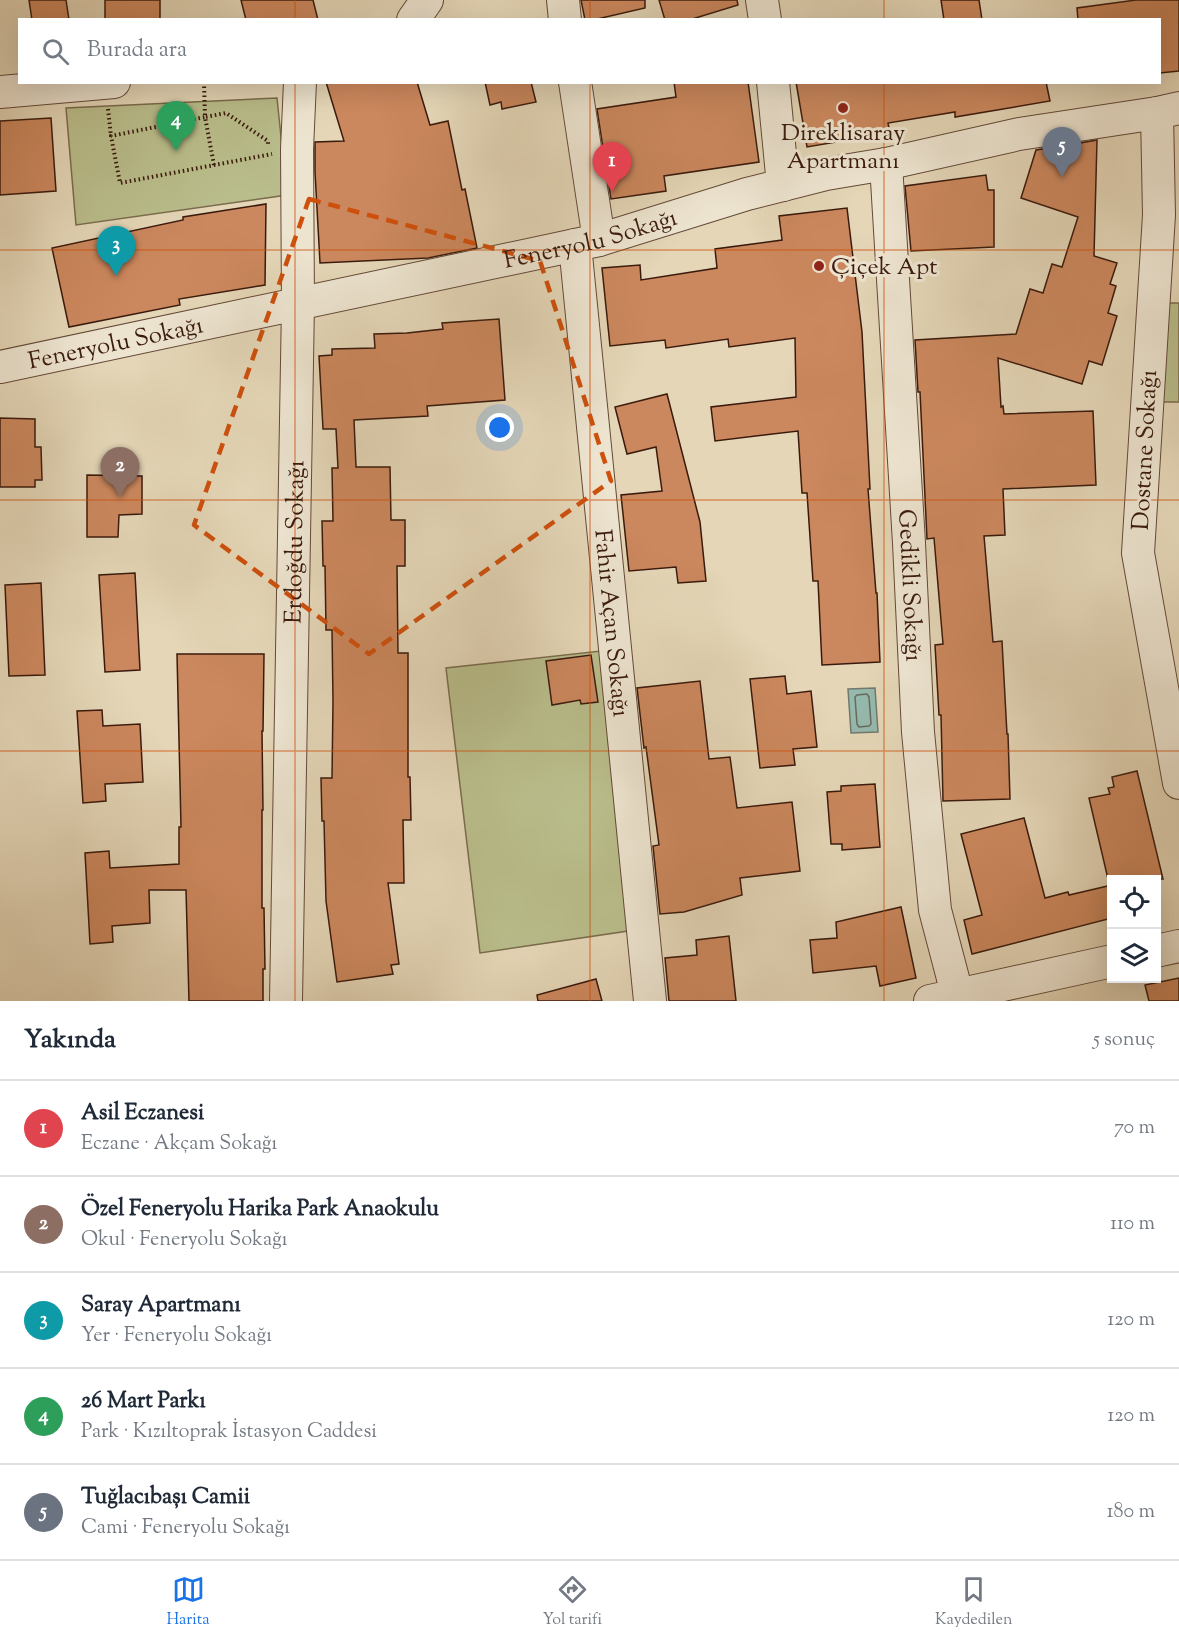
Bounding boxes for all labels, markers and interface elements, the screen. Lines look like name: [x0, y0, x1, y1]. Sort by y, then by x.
search box: [18, 18, 1161, 84]
icon: search: [39, 35, 72, 68]
text: Burada ara: [87, 35, 187, 67]
marker: Direklisaray Apartmanı: [836, 101, 850, 115]
pin: 4: [156, 102, 195, 151]
place label: Direklisaray Apartmanı: [781, 117, 905, 179]
pin: 5: [1042, 128, 1082, 177]
pin: 1: [592, 142, 632, 192]
street label: Feneryolu Sokağı: [501, 202, 682, 279]
pin: 3: [96, 226, 136, 276]
place label: Çiçek Apt: [831, 251, 937, 285]
marker: Çiçek Apt: [812, 259, 826, 273]
street label: Feneryolu Sokağı: [25, 309, 207, 380]
street label: Dostane Sokağı: [1125, 369, 1167, 531]
your location: [485, 413, 514, 442]
pin: 2: [100, 448, 140, 497]
street label: Erdoğdu Sokağı: [277, 460, 314, 624]
street label: Gedikli Sokağı: [888, 508, 930, 663]
street label: Fahir Açan Sokağı: [584, 528, 637, 719]
map controls: [1107, 875, 1161, 983]
button: locate: [1107, 875, 1161, 929]
button: layers: [1107, 929, 1161, 983]
text: Yakında: [24, 1022, 116, 1059]
text: 5 sonuç: [1093, 1026, 1155, 1055]
text: Asil Eczanesi: [81, 1098, 204, 1130]
text: 1: [40, 1114, 47, 1143]
text: 70 m: [1114, 1114, 1155, 1143]
text: Eczane · Akçam Sokağı: [81, 1130, 277, 1159]
text: Özel Feneryolu Harika Park Anaokulu: [81, 1194, 439, 1226]
text: 2: [39, 1210, 48, 1239]
text: 110 m: [1110, 1210, 1155, 1239]
text: Okul · Feneryolu Sokağı: [81, 1226, 287, 1255]
text: Saray Apartmanı: [81, 1290, 241, 1322]
text: 3: [39, 1306, 48, 1335]
text: 120 m: [1107, 1306, 1155, 1335]
text: Yer · Feneryolu Sokağı: [81, 1322, 272, 1351]
text: 26 Mart Parkı: [81, 1386, 206, 1418]
text: 4: [38, 1402, 49, 1431]
text: 120 m: [1107, 1402, 1155, 1431]
text: Park · Kızıltoprak İstasyon Caddesi: [81, 1418, 377, 1447]
text: Tuğlacıbaşı Camii: [81, 1482, 250, 1514]
text: 5: [40, 1498, 47, 1527]
text: 180 m: [1107, 1498, 1155, 1527]
text: Cami · Feneryolu Sokağı: [81, 1514, 290, 1543]
tab: Harita: [166, 1573, 210, 1632]
tab: Yol tarifi: [542, 1573, 602, 1632]
tab: Kaydedilen: [935, 1573, 1013, 1632]

